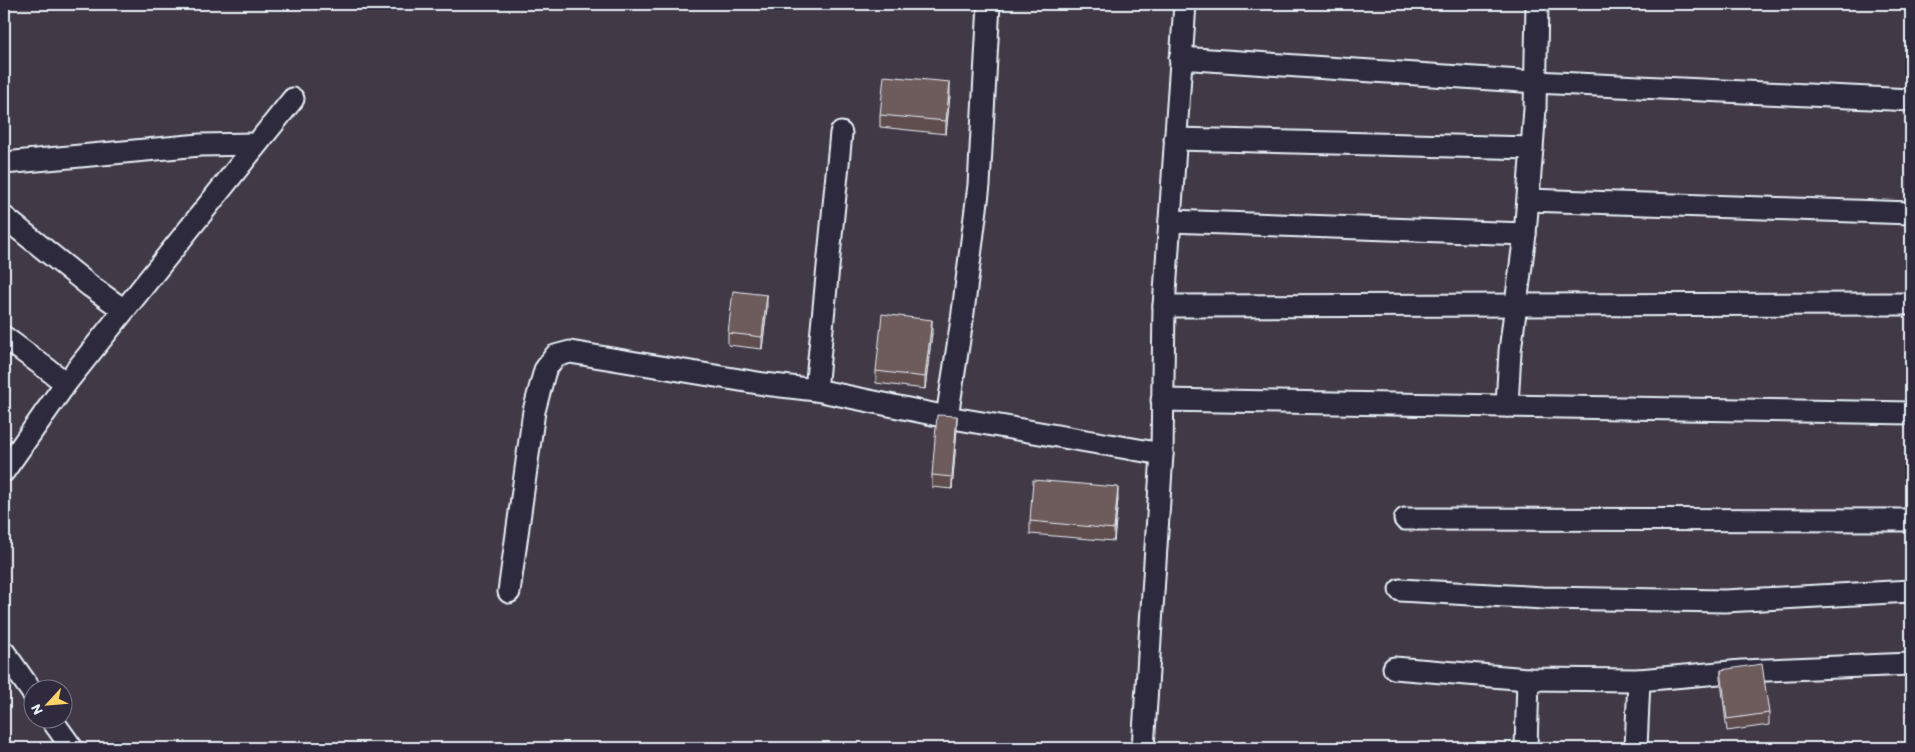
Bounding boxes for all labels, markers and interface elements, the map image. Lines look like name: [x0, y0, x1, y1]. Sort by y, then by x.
north arrow: [22, 680, 72, 730]
text: N: [27, 702, 46, 717]

